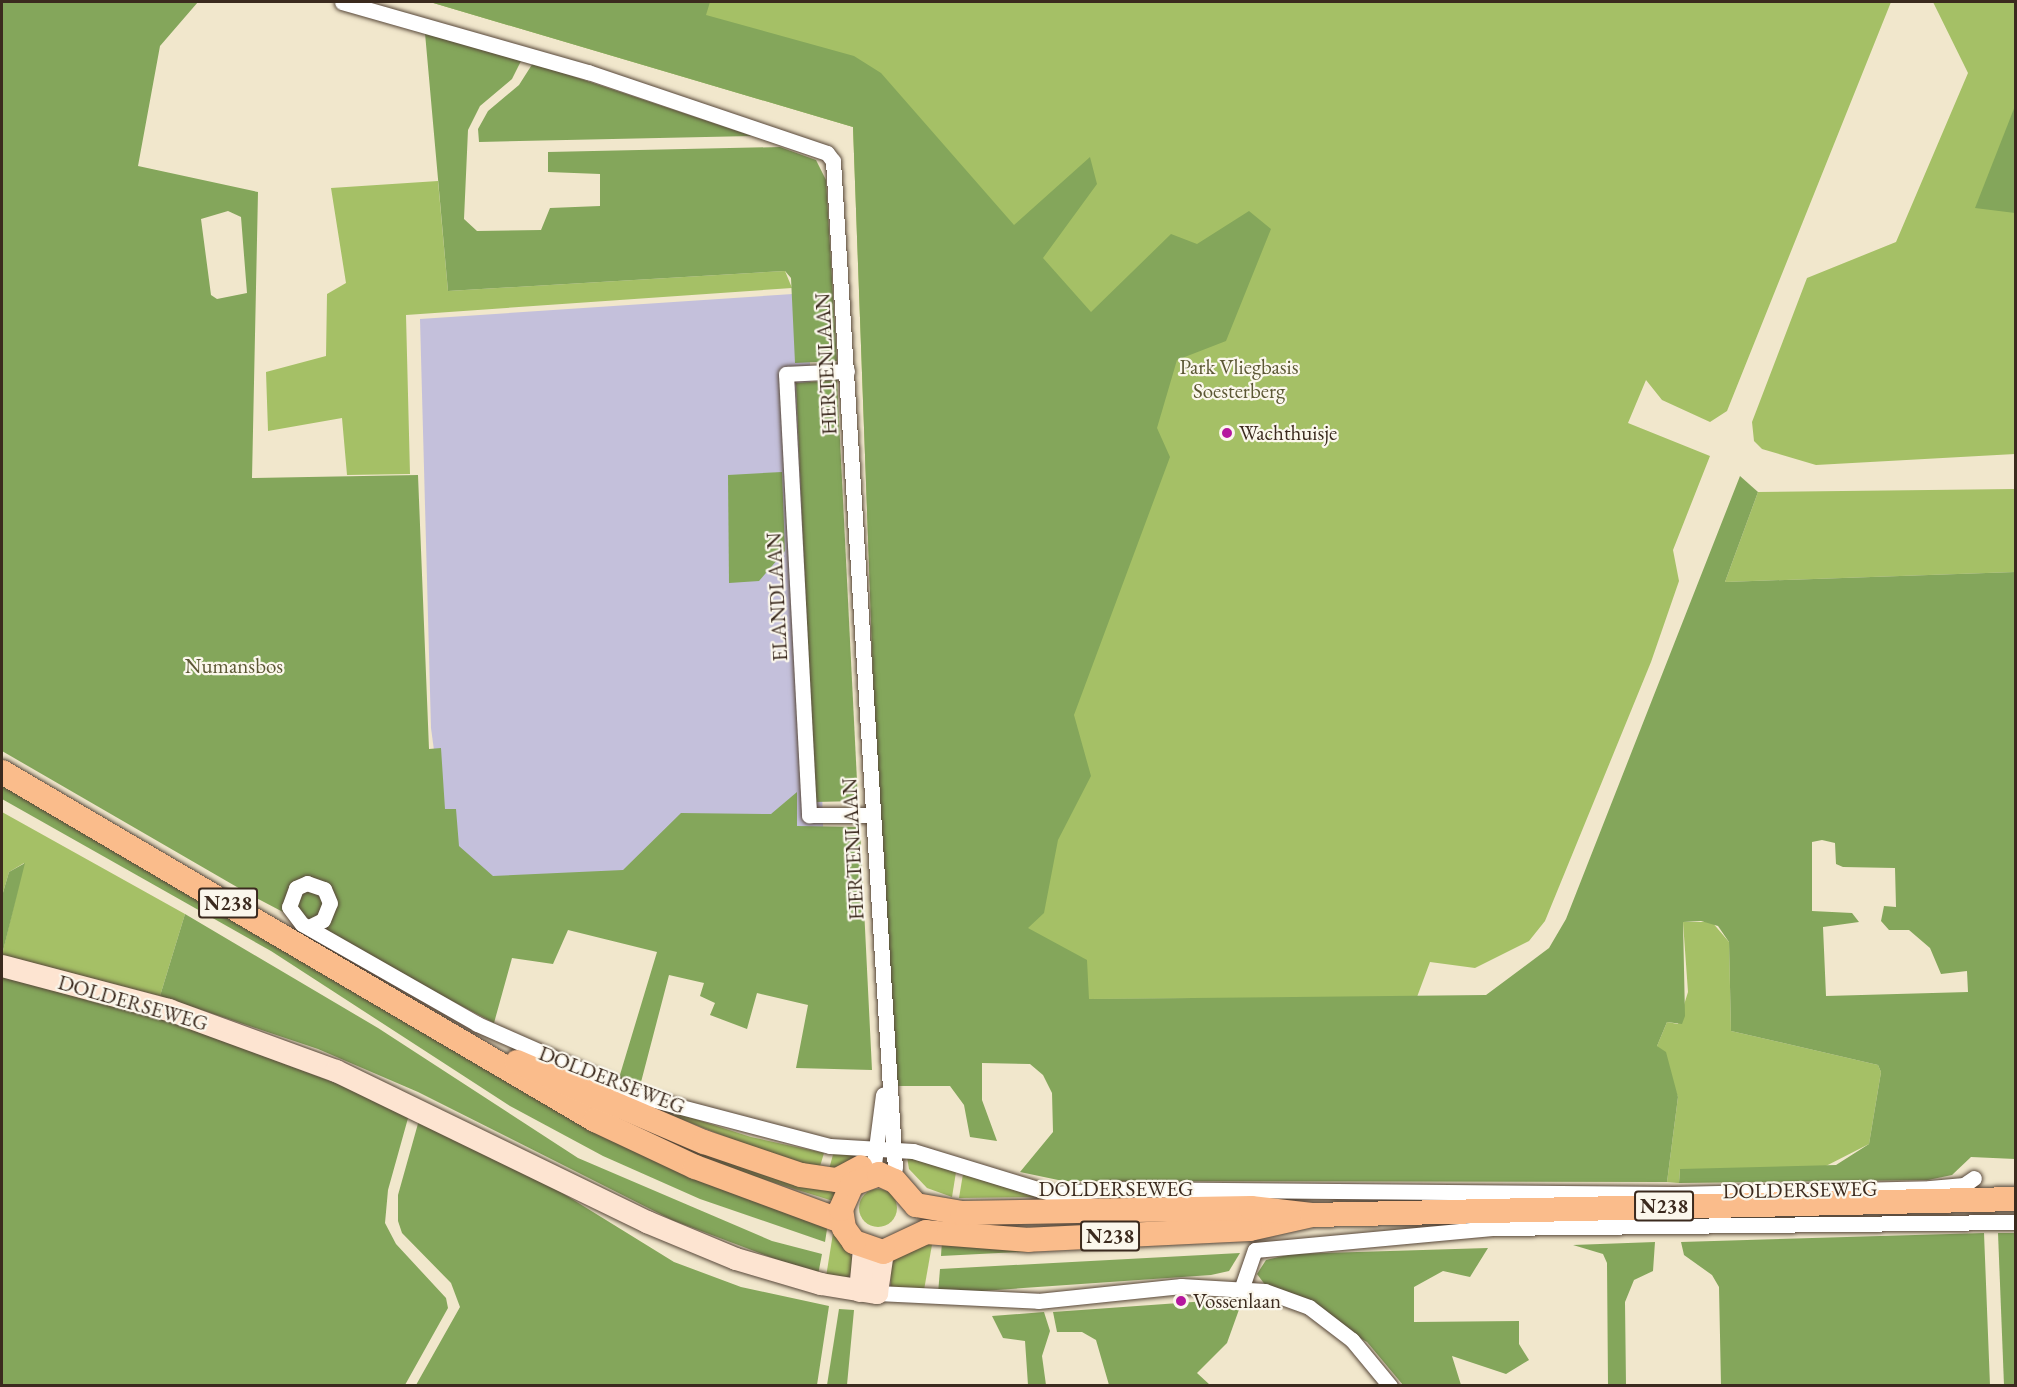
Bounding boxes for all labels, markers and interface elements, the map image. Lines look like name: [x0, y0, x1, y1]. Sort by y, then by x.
street label: HERTENLAAN: [810, 292, 842, 436]
park label: Park Vliegbasis Soesterberg: [1179, 354, 1299, 404]
place label: Wachthuisje: [1239, 420, 1337, 446]
marker: Wachthuisje: [1220, 426, 1234, 440]
street label: ELANDLAAN: [761, 532, 793, 662]
park label: Numansbos: [185, 653, 283, 679]
street label: HERTENLAAN: [837, 777, 869, 921]
road number: N238: [198, 886, 258, 920]
street label: DOLDERSEWEG: [55, 970, 211, 1036]
street label: DOLDERSEWEG: [535, 1041, 689, 1119]
street label: DOLDERSEWEG: [1039, 1176, 1193, 1202]
street label: DOLDERSEWEG: [1722, 1176, 1878, 1204]
road number: N238: [1634, 1189, 1694, 1223]
road number: N238: [1080, 1219, 1140, 1253]
place label: Vossenlaan: [1193, 1288, 1281, 1314]
marker: Vossenlaan: [1174, 1294, 1188, 1308]

